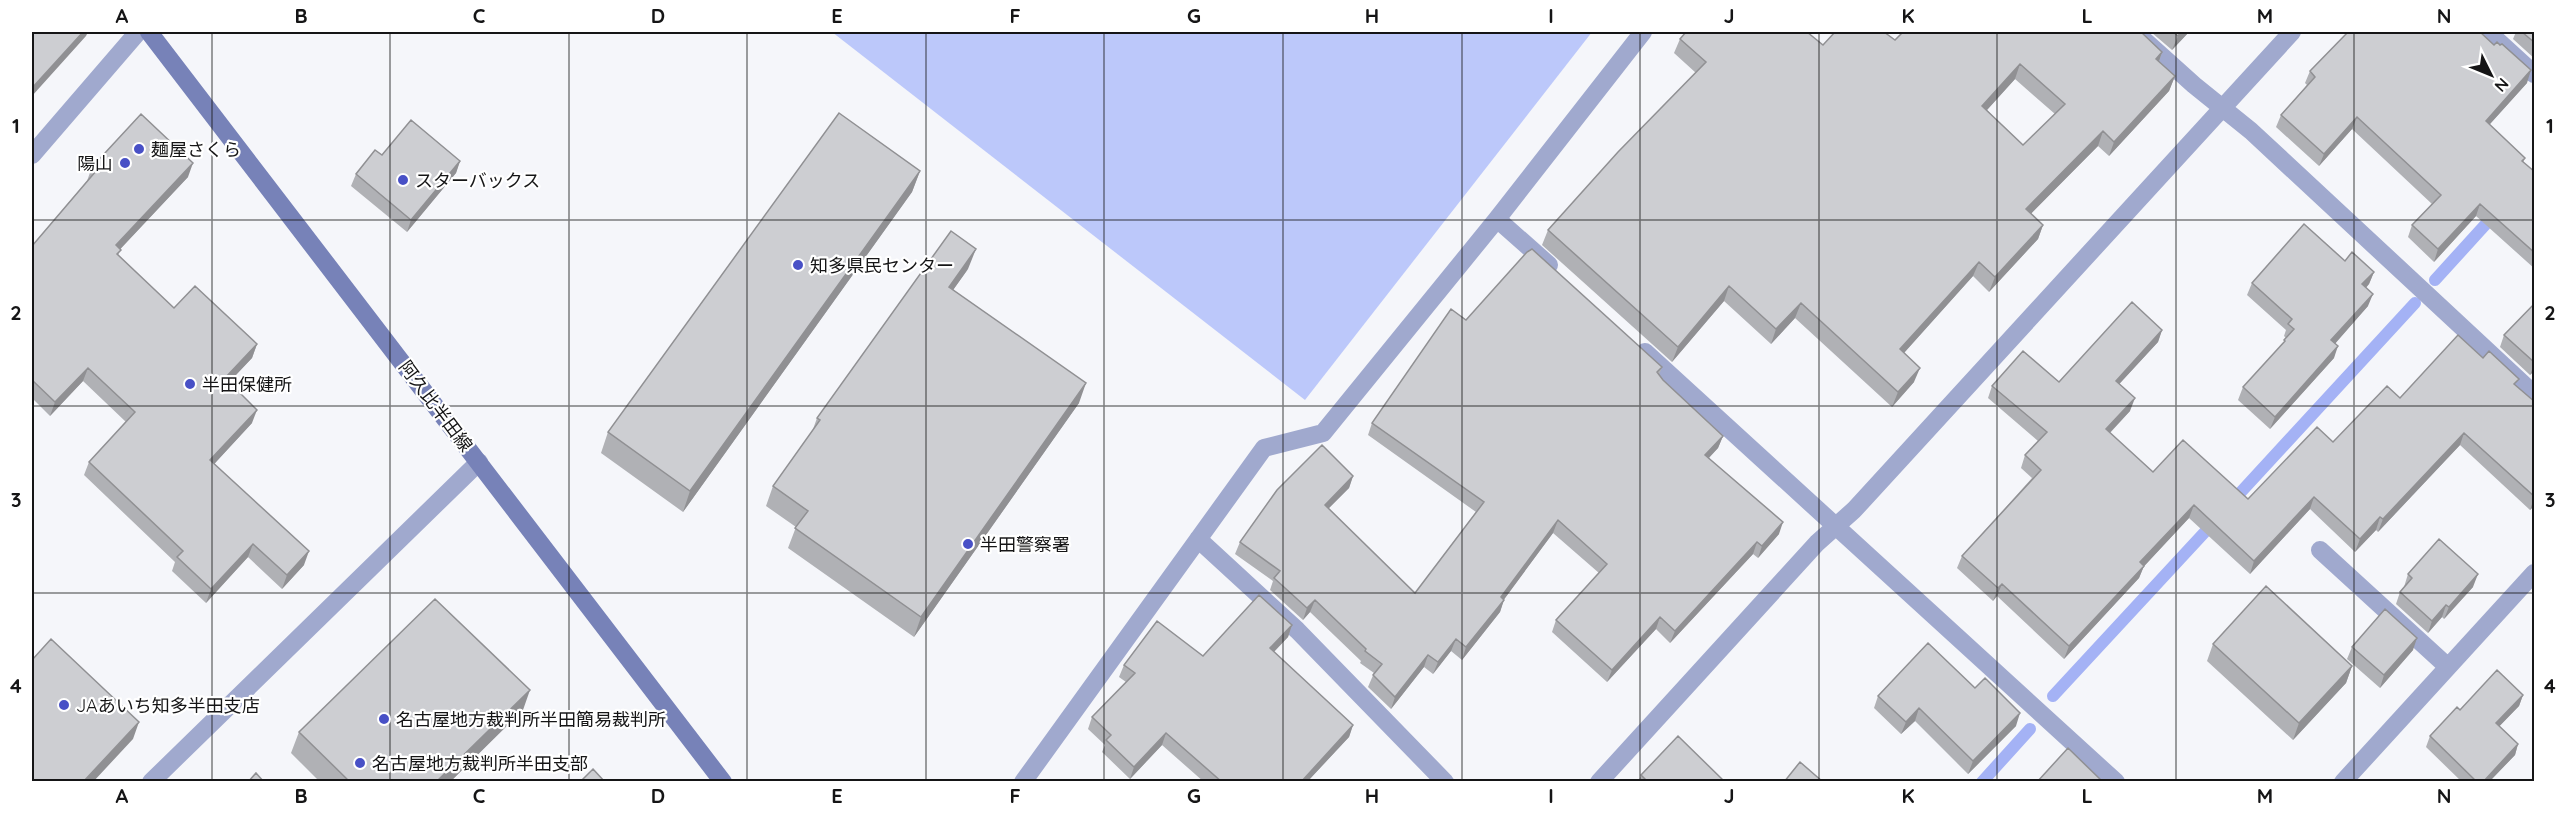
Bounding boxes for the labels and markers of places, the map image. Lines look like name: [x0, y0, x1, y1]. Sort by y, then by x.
place label: 麺屋さくら: [151, 138, 241, 161]
marker: 麺屋さくら: [132, 142, 146, 156]
place label: 陽山: [77, 152, 113, 175]
marker: 陽山: [118, 156, 132, 170]
place label: スターバックス: [415, 169, 540, 192]
marker: スターバックス: [396, 173, 410, 187]
place label: 知多県民センター: [810, 254, 954, 277]
marker: 知多県民センター: [791, 258, 805, 272]
place label: 半田保健所: [202, 373, 292, 396]
marker: 半田保健所: [183, 377, 197, 391]
place label: 半田警察署: [980, 533, 1070, 556]
marker: 半田警察署: [961, 537, 975, 551]
place label: JAあいち知多半田支店: [76, 694, 260, 717]
marker: JAあいち知多半田支店: [57, 698, 71, 712]
place label: 名古屋地方裁判所半田簡易裁判所: [396, 708, 666, 731]
marker: 名古屋地方裁判所半田簡易裁判所: [377, 712, 391, 726]
place label: 名古屋地方裁判所半田支部: [372, 752, 588, 775]
marker: 名古屋地方裁判所半田支部: [353, 756, 367, 770]

